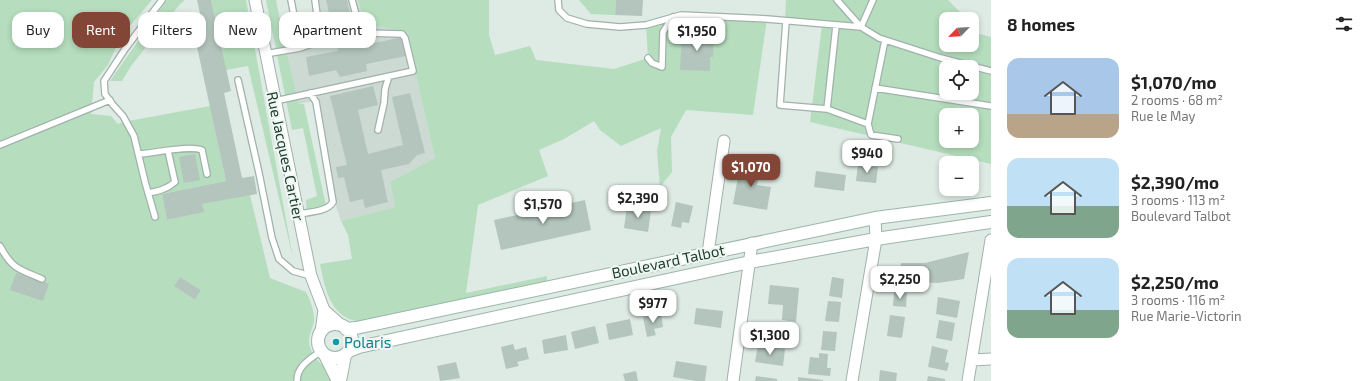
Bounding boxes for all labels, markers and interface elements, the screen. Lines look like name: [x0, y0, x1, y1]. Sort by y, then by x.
chip: Buy: [12, 12, 64, 48]
chip: Rent: [72, 12, 130, 48]
chip: Filters: [138, 12, 206, 48]
chip: New: [214, 12, 271, 48]
chip: Apartment: [279, 12, 376, 48]
north arrow: [939, 12, 979, 52]
map controls: [939, 12, 979, 196]
icon: filters: [1333, 13, 1355, 35]
text: 8 homes: [1007, 14, 1075, 34]
pin: $1,950: [664, 18, 730, 52]
text: $1,950: [677, 23, 717, 39]
button: locate: [939, 60, 979, 100]
text: $1,070/mo: [1131, 72, 1217, 92]
icon: home: [1039, 74, 1087, 122]
street label: Rue Jacques Cartier: [263, 90, 309, 222]
text: 2 rooms · 68 m²: [1131, 92, 1223, 108]
button: +: [939, 108, 979, 148]
text: Rue le May: [1131, 108, 1195, 124]
pin: $940: [843, 140, 891, 174]
text: $940: [851, 145, 883, 161]
pin: $1,070: [718, 154, 784, 188]
button: −: [939, 156, 979, 196]
text: $1,070: [731, 159, 771, 175]
text: $2,390/mo: [1131, 172, 1219, 192]
icon: home: [1039, 174, 1087, 222]
pin: $2,390: [605, 185, 671, 219]
text: $2,390: [617, 190, 659, 206]
pin: $1,570: [510, 191, 576, 225]
text: 3 rooms · 113 m²: [1131, 192, 1225, 208]
text: $1,570: [524, 196, 562, 212]
text: Boulevard Talbot: [1131, 208, 1231, 224]
street label: Boulevard Talbot: [610, 240, 726, 282]
pin: $2,250: [867, 266, 933, 300]
text: $2,250: [879, 271, 921, 287]
text: $2,250/mo: [1131, 272, 1219, 292]
icon: home: [1039, 274, 1087, 322]
pin: $977: [629, 290, 677, 324]
text: 3 rooms · 116 m²: [1131, 292, 1225, 308]
text: $977: [639, 295, 667, 311]
text: Rue Marie-Victorin: [1131, 308, 1242, 324]
pin: $1,300: [737, 322, 803, 356]
text: $1,300: [750, 327, 790, 343]
place label: Polaris: [344, 333, 391, 351]
marker: Polaris: [331, 337, 341, 347]

